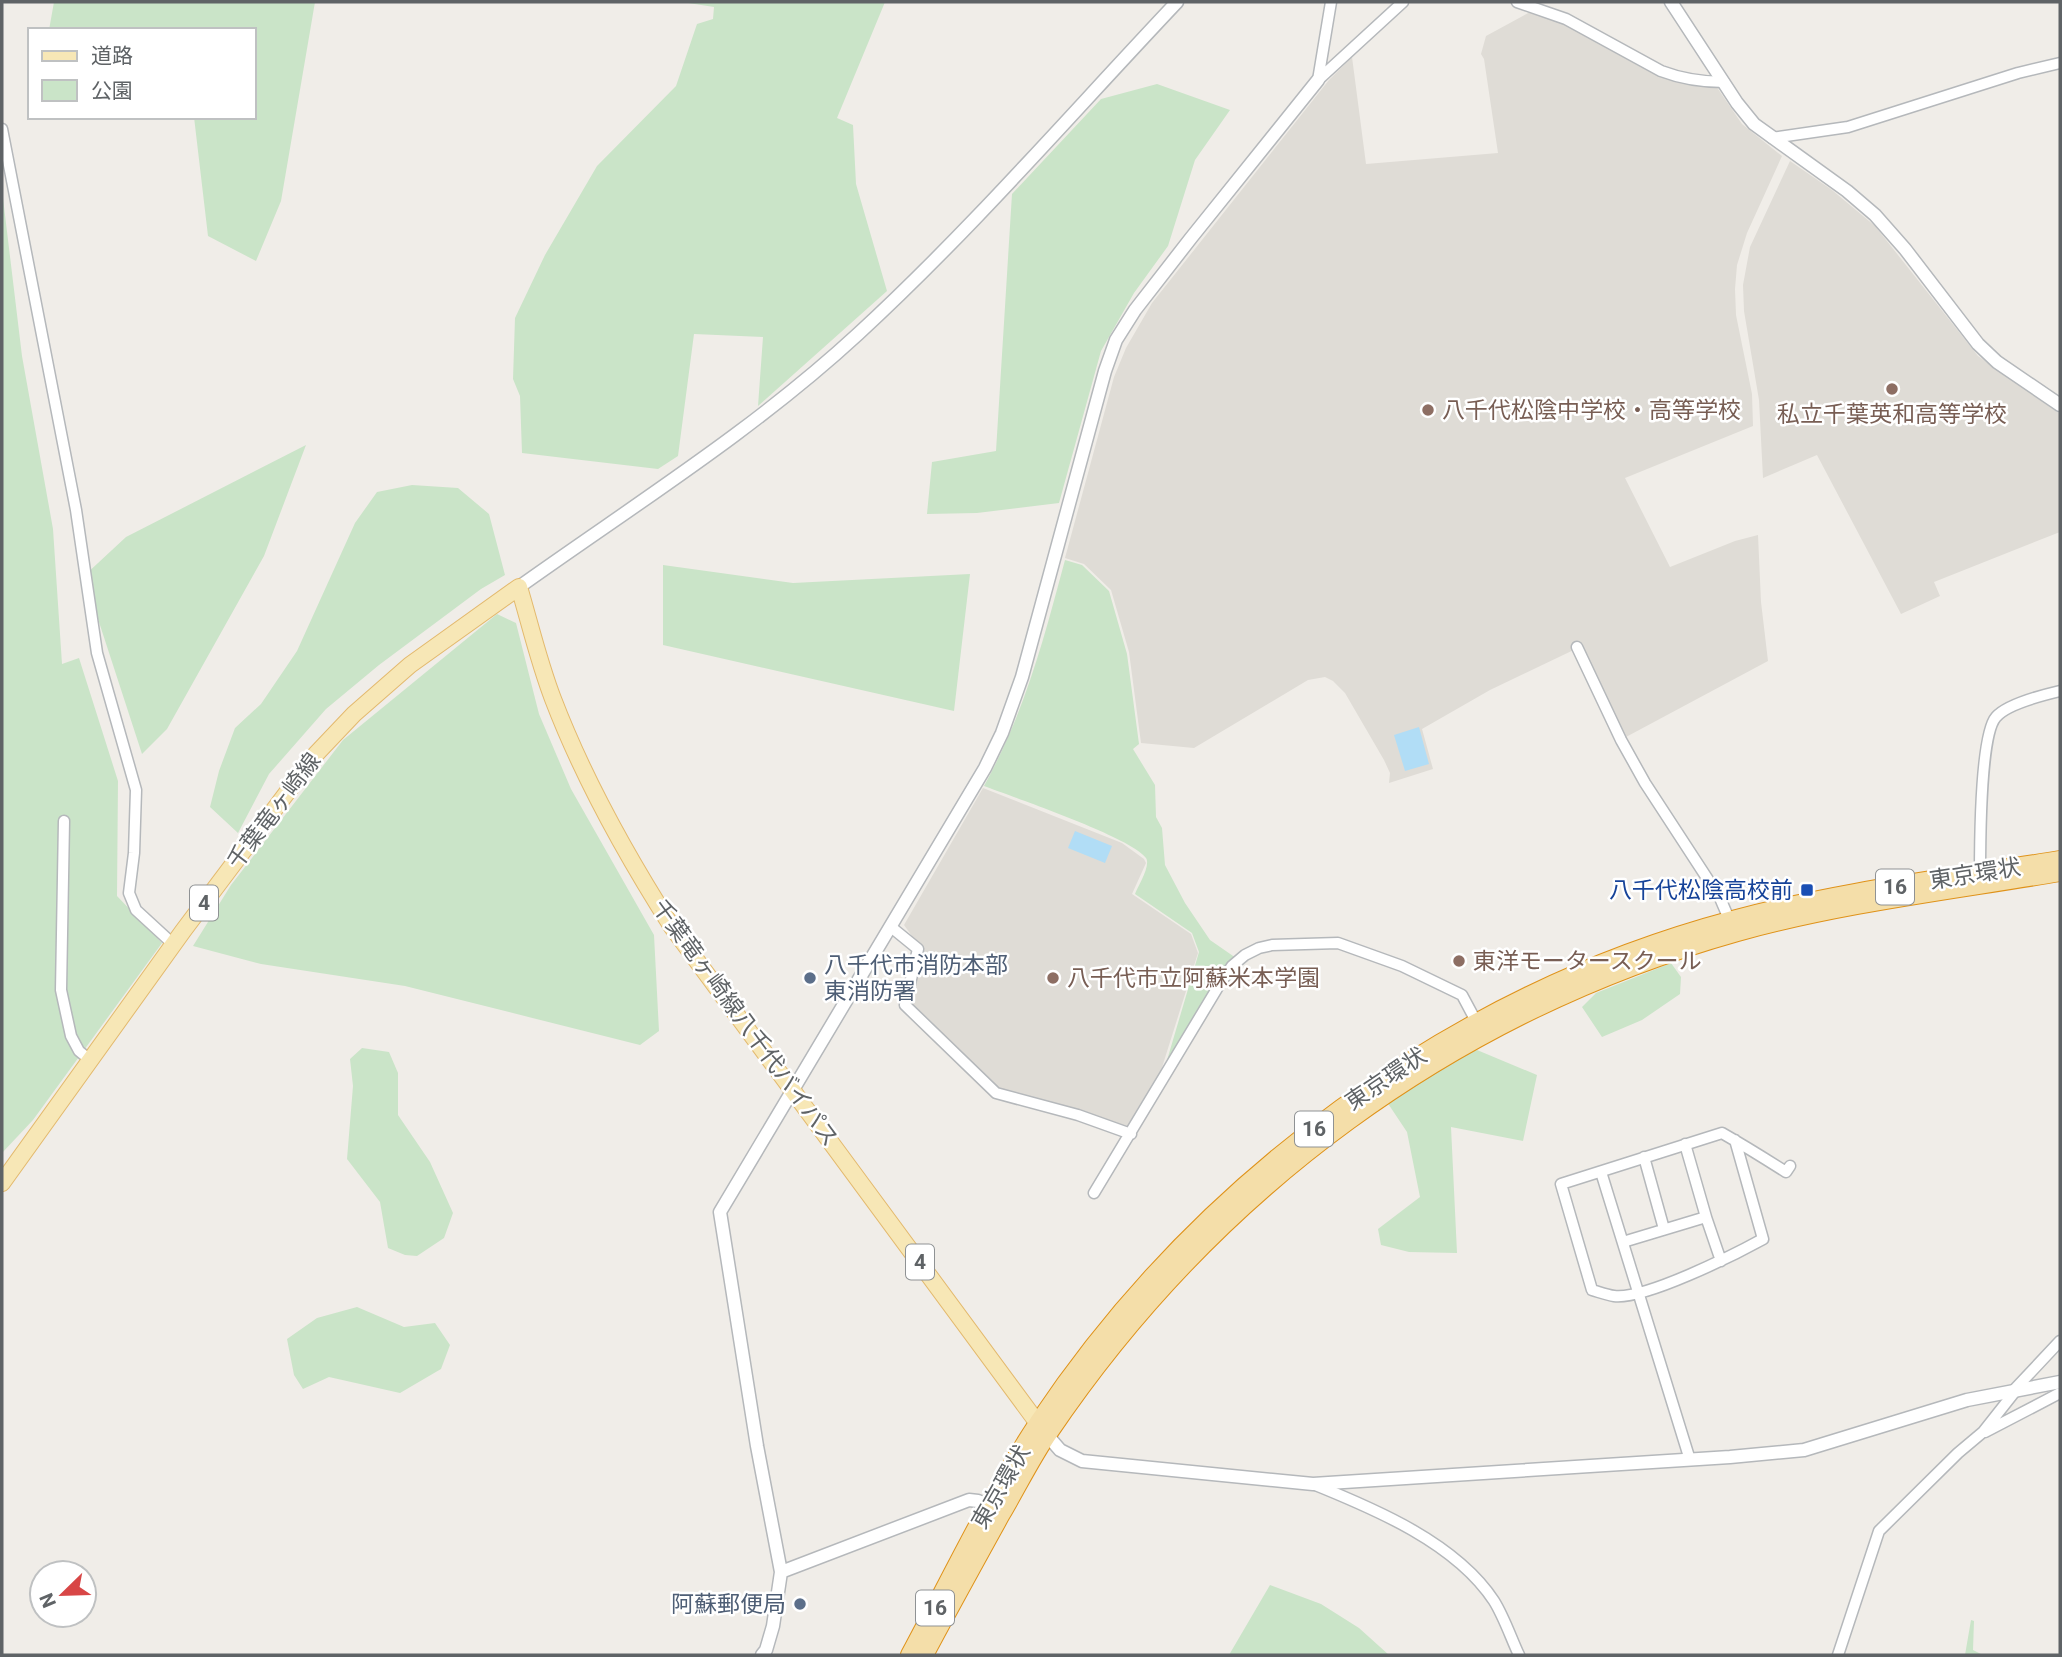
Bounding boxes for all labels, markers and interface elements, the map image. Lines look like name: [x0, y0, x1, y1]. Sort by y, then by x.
legend: [28, 28, 256, 119]
text: 道路: [91, 44, 133, 68]
text: 公園: [91, 79, 133, 103]
marker: 私立千葉英和高等学校: [1884, 381, 1900, 397]
place label: 八千代松陰中学校・高等学校: [1442, 397, 1741, 424]
place label: 私立千葉英和高等学校: [1777, 401, 2007, 428]
marker: 八千代松陰中学校・高等学校: [1420, 402, 1436, 418]
street label: 千葉竜ヶ崎線: [222, 748, 326, 874]
street label: 東京環状: [1927, 853, 2023, 895]
road number: 16: [1876, 870, 1914, 904]
place label: 八千代松陰高校前: [1609, 877, 1793, 904]
marker: 八千代松陰高校前: [1799, 882, 1815, 898]
road number: 4: [190, 886, 218, 920]
street label: 千葉竜ヶ崎線八千代バイパス: [646, 894, 844, 1152]
place label: 東洋モータースクール: [1473, 948, 1702, 975]
place label: 八千代市消防本部 東消防署: [824, 952, 1008, 1005]
marker: 東洋モータースクール: [1451, 953, 1467, 969]
place label: 八千代市立阿蘇米本学園: [1067, 965, 1320, 992]
marker: 八千代市消防本部 東消防署: [802, 970, 818, 986]
marker: 八千代市立阿蘇米本学園: [1045, 970, 1061, 986]
street label: 東京環状: [1340, 1042, 1432, 1116]
road number: 16: [1295, 1112, 1333, 1146]
road number: 4: [906, 1244, 934, 1280]
street label: 東京環状: [966, 1440, 1036, 1534]
north arrow: [28, 1559, 98, 1629]
text: N: [35, 1590, 61, 1611]
road number: 16: [916, 1590, 954, 1626]
place label: 阿蘇郵便局: [671, 1591, 786, 1618]
marker: 阿蘇郵便局: [792, 1596, 808, 1612]

